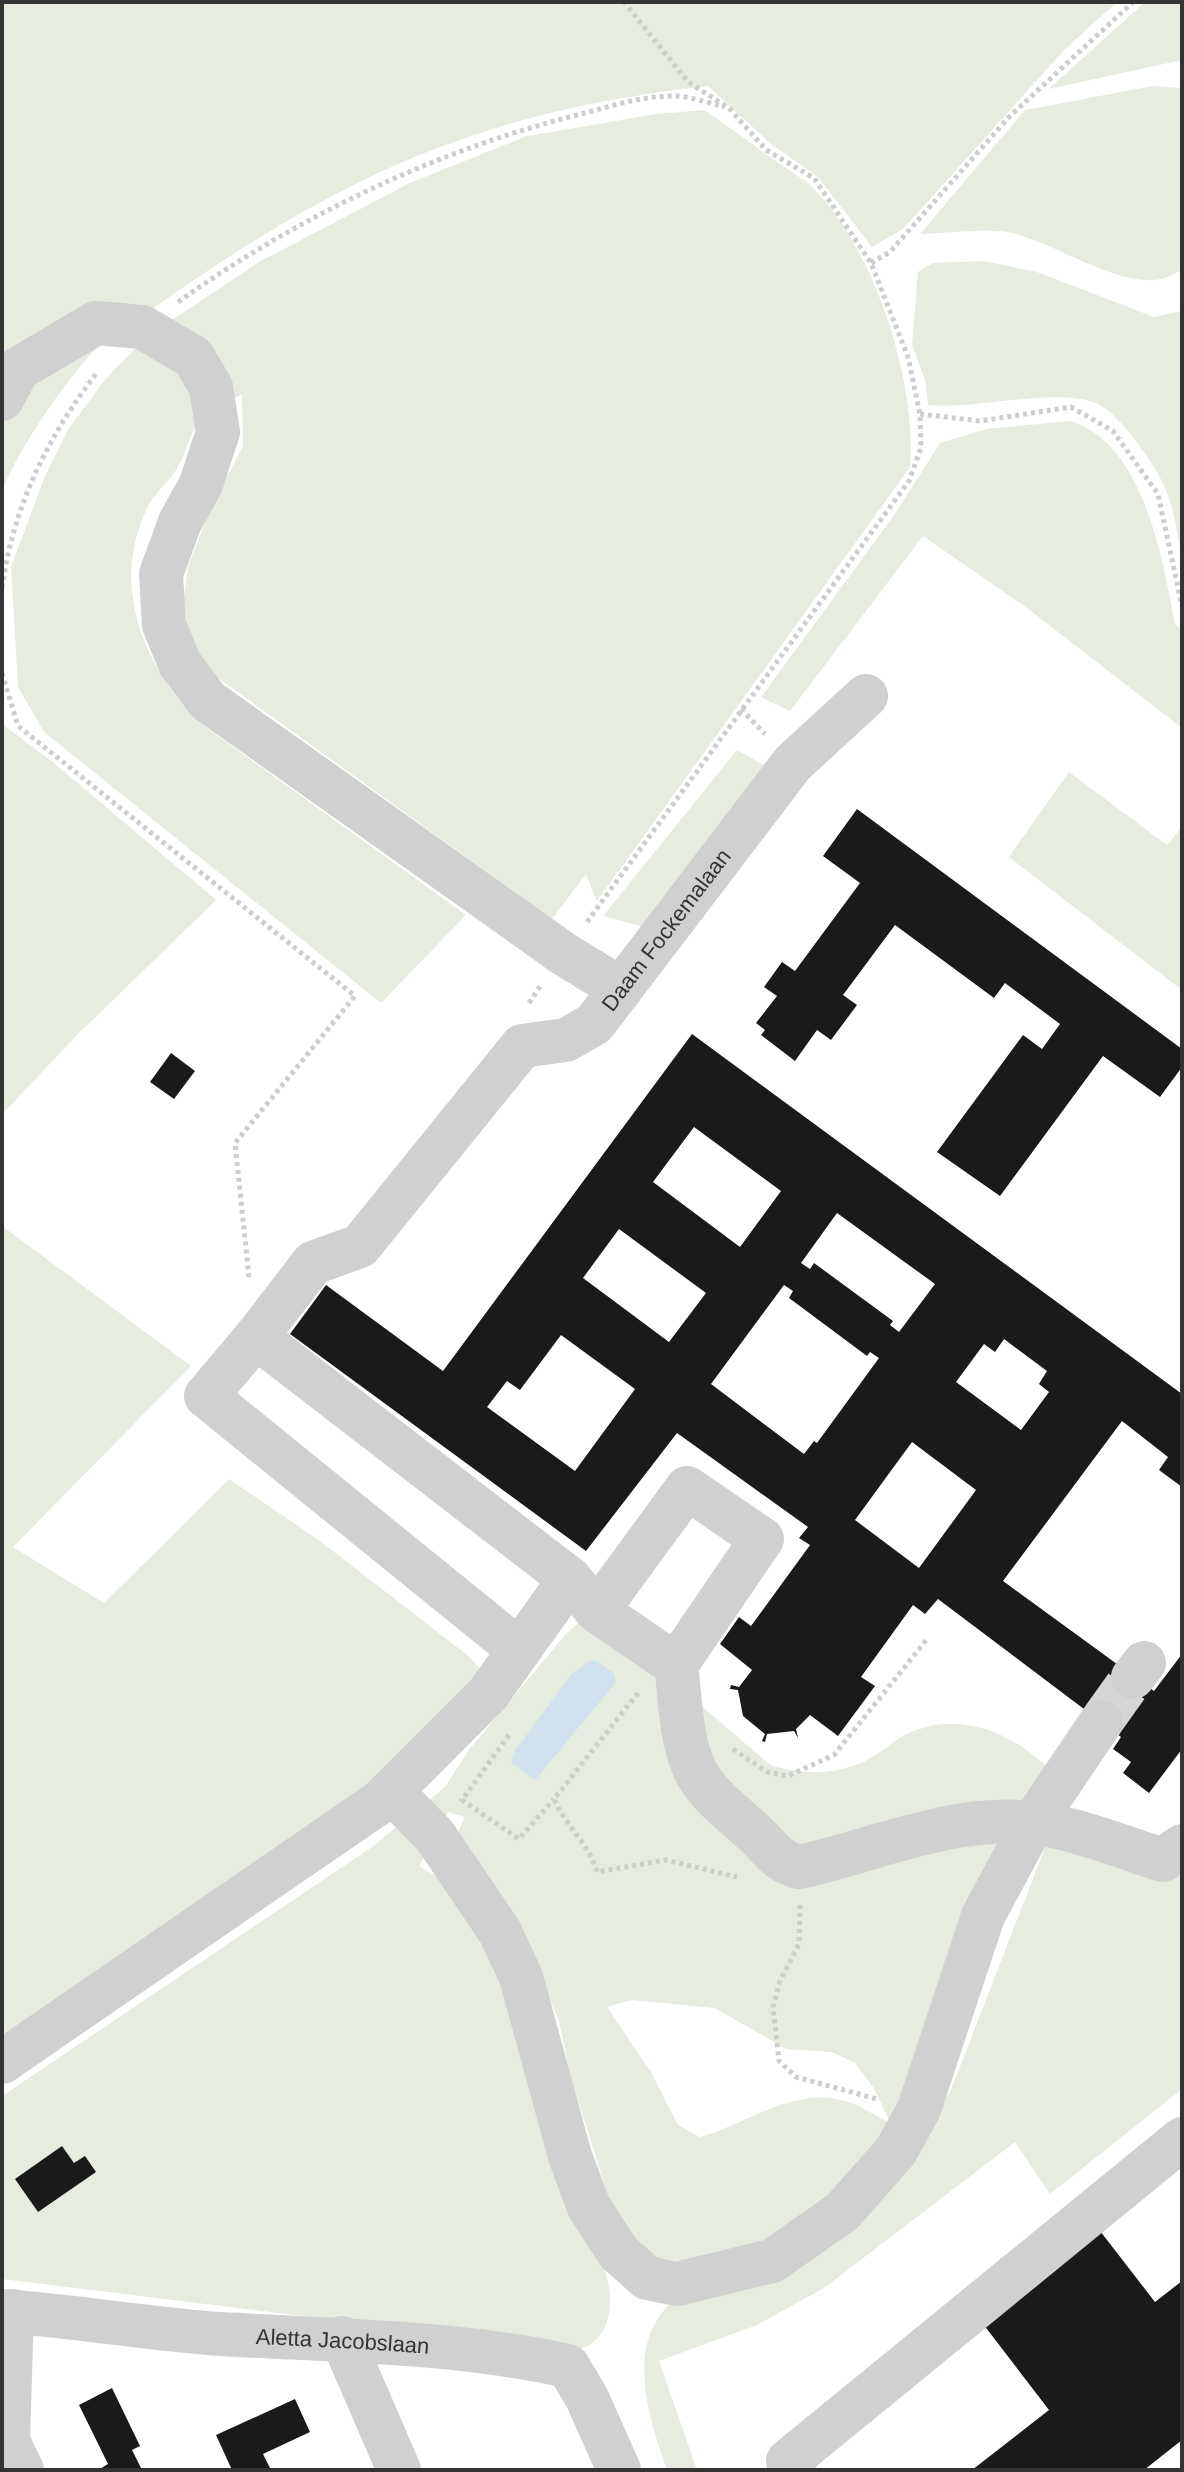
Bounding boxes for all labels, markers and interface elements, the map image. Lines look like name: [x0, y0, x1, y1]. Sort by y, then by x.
street label: Daam Fockemalaan: [597, 844, 736, 1016]
street label: Aletta Jacobslaan: [255, 2324, 430, 2359]

